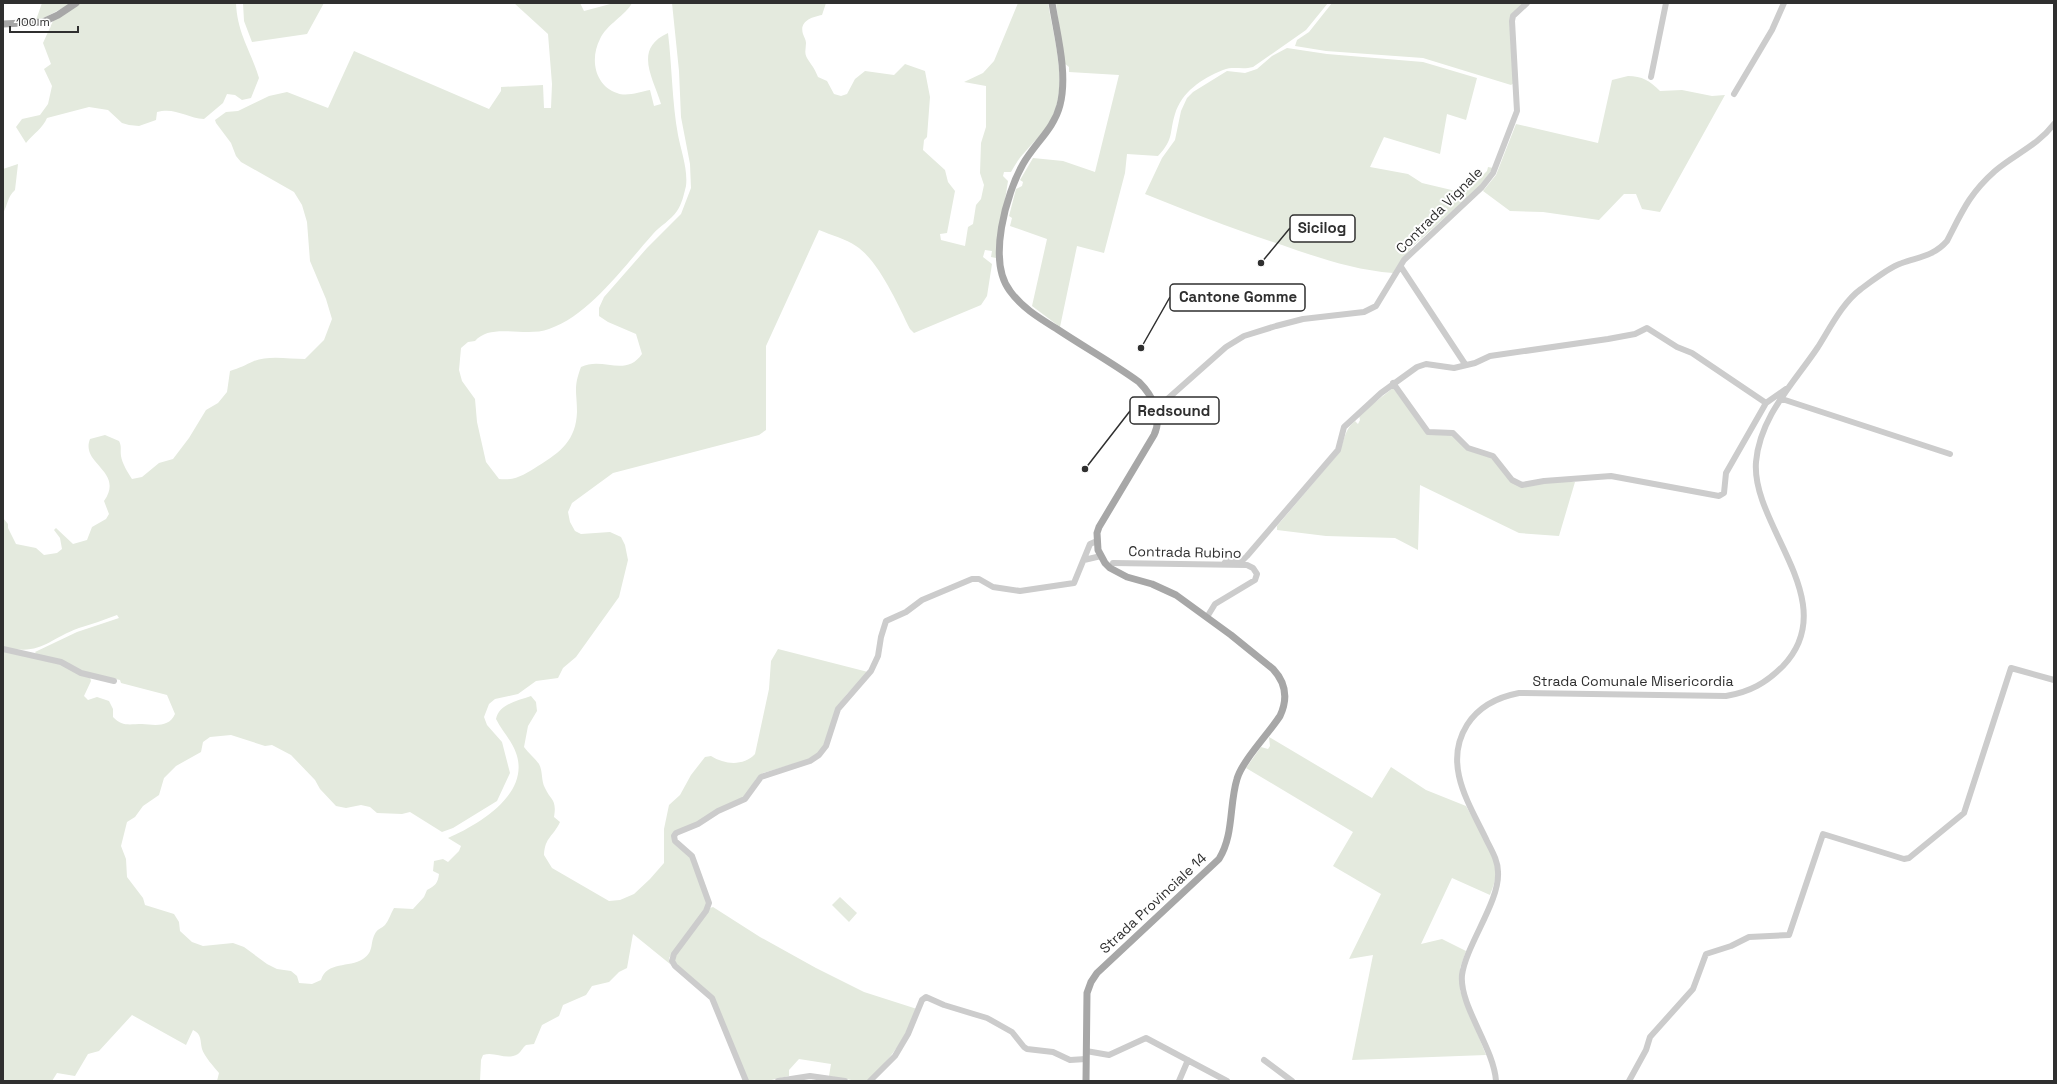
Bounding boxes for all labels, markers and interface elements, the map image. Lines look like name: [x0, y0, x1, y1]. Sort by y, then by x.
scale bar: [10, 8, 78, 34]
text: 100 m: [16, 14, 50, 30]
street label: Contrada Vignale: [1392, 163, 1486, 257]
callout: Sicilog: [1290, 215, 1355, 242]
text: Sicilog: [1298, 218, 1346, 237]
callout: Cantone Gomme: [1170, 284, 1305, 311]
text: Cantone Gomme: [1179, 287, 1297, 306]
callout: Redsound: [1130, 397, 1219, 424]
text: Redsound: [1138, 401, 1210, 420]
street label: Contrada Rubino: [1128, 542, 1242, 562]
street label: Strada Comunale Misericordia: [1532, 672, 1734, 690]
street label: Strada Provinciale 14: [1096, 849, 1210, 957]

